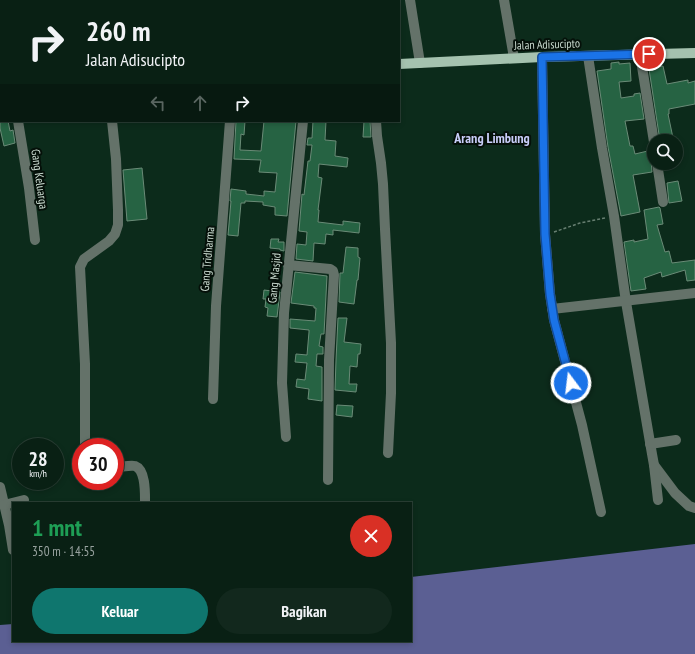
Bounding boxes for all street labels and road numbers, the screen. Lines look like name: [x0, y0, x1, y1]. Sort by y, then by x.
street label: Jalan Adisucipto: [513, 35, 580, 53]
street label: Gang Keluarga: [28, 148, 52, 210]
street label: Gang Tridharma: [197, 226, 217, 292]
street label: Gang Masjid: [264, 252, 284, 304]

